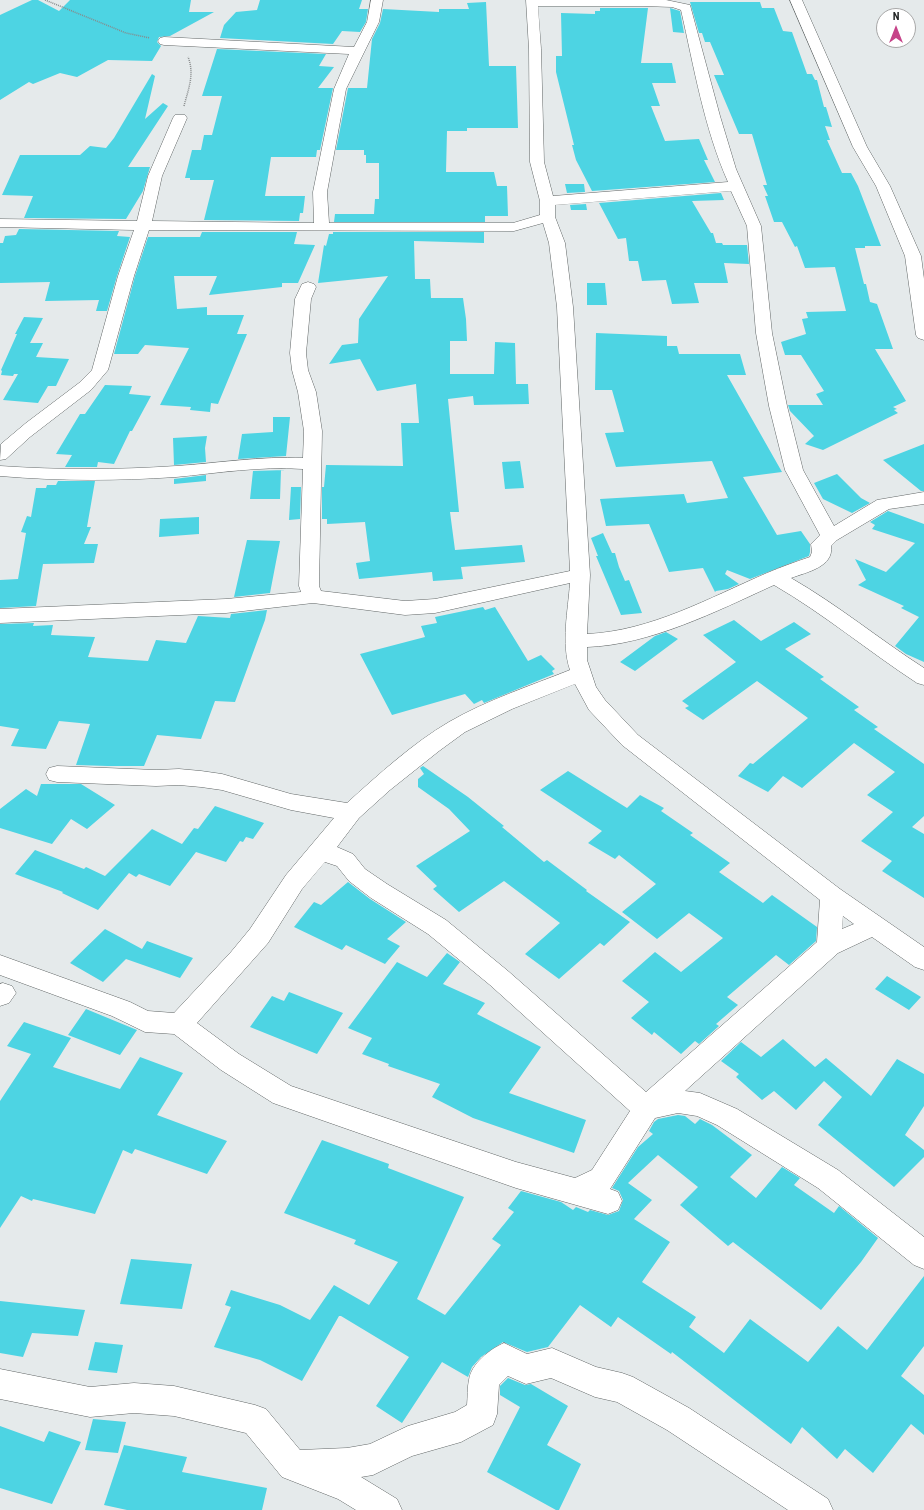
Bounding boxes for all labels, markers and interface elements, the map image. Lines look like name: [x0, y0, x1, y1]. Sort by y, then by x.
north arrow: [876, 8, 916, 48]
text: N: [893, 10, 899, 23]

